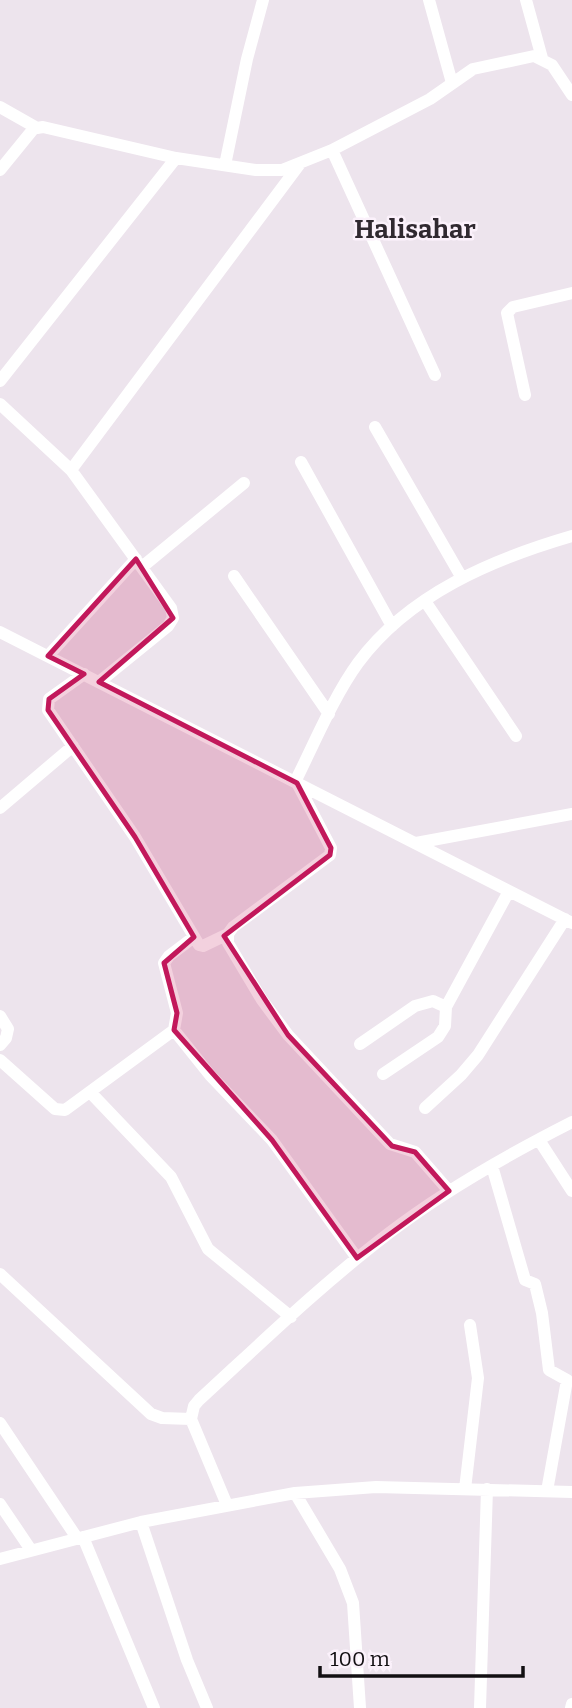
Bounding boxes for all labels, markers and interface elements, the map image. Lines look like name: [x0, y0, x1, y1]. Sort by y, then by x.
district label: Halisahar: [354, 214, 476, 245]
scale bar: [320, 1634, 523, 1678]
text: 100 m: [330, 1646, 390, 1672]

